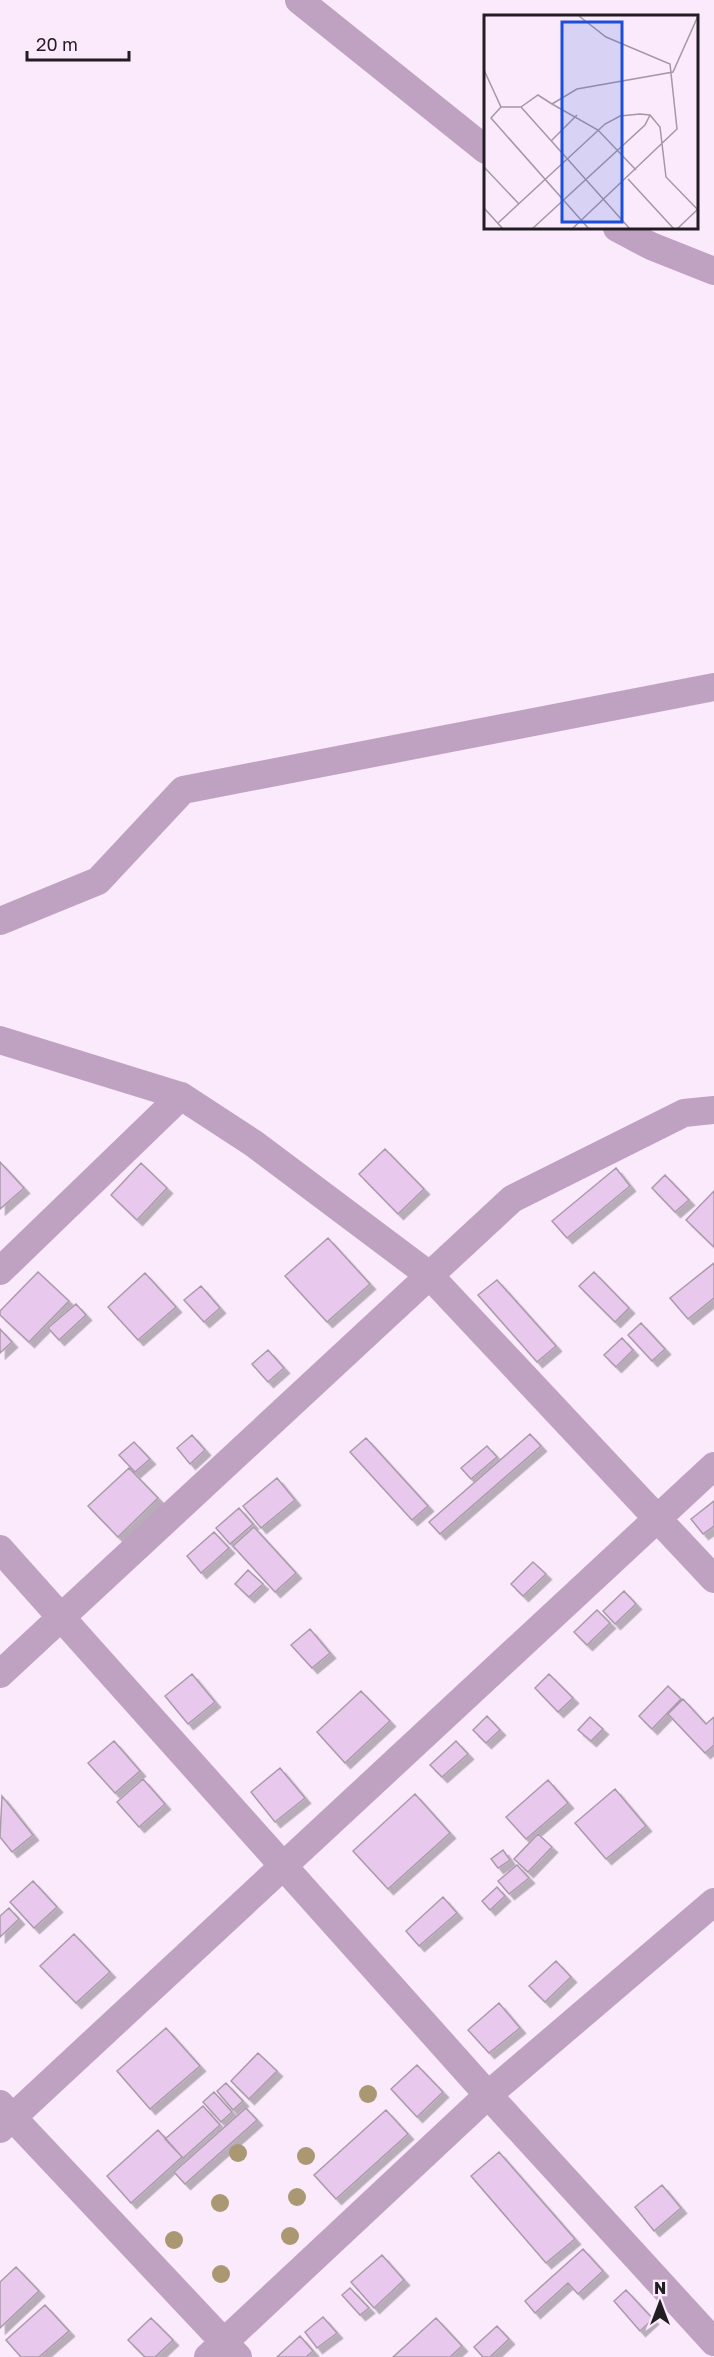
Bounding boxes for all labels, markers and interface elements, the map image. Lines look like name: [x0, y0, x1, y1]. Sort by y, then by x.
inset map: [484, 15, 699, 230]
scale bar: [27, 24, 129, 62]
text: 20 m: [36, 33, 78, 55]
north arrow: [630, 2273, 690, 2333]
text: N: [654, 2278, 666, 2298]

